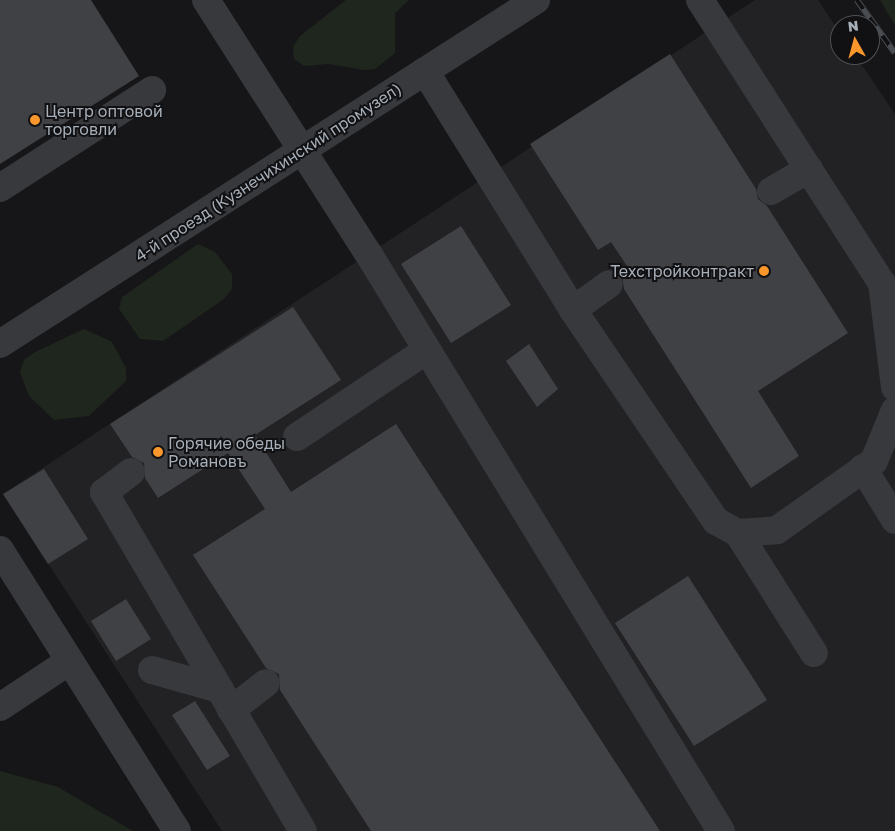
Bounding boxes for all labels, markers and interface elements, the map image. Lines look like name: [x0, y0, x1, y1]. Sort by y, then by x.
north arrow: [830, 15, 880, 65]
text: N: [847, 17, 860, 35]
street label: 4-й проезд (Кузнечихинский промузел): [131, 79, 405, 265]
place label: Центр оптовой торговли: [45, 101, 163, 139]
marker: Центр оптовой торговли: [29, 114, 41, 126]
place label: Техстройконтракт: [610, 261, 754, 281]
marker: Техстройконтракт: [758, 265, 770, 277]
place label: Горячие обеды Романовъ: [168, 433, 285, 471]
marker: Горячие обеды Романовъ: [152, 446, 164, 458]

